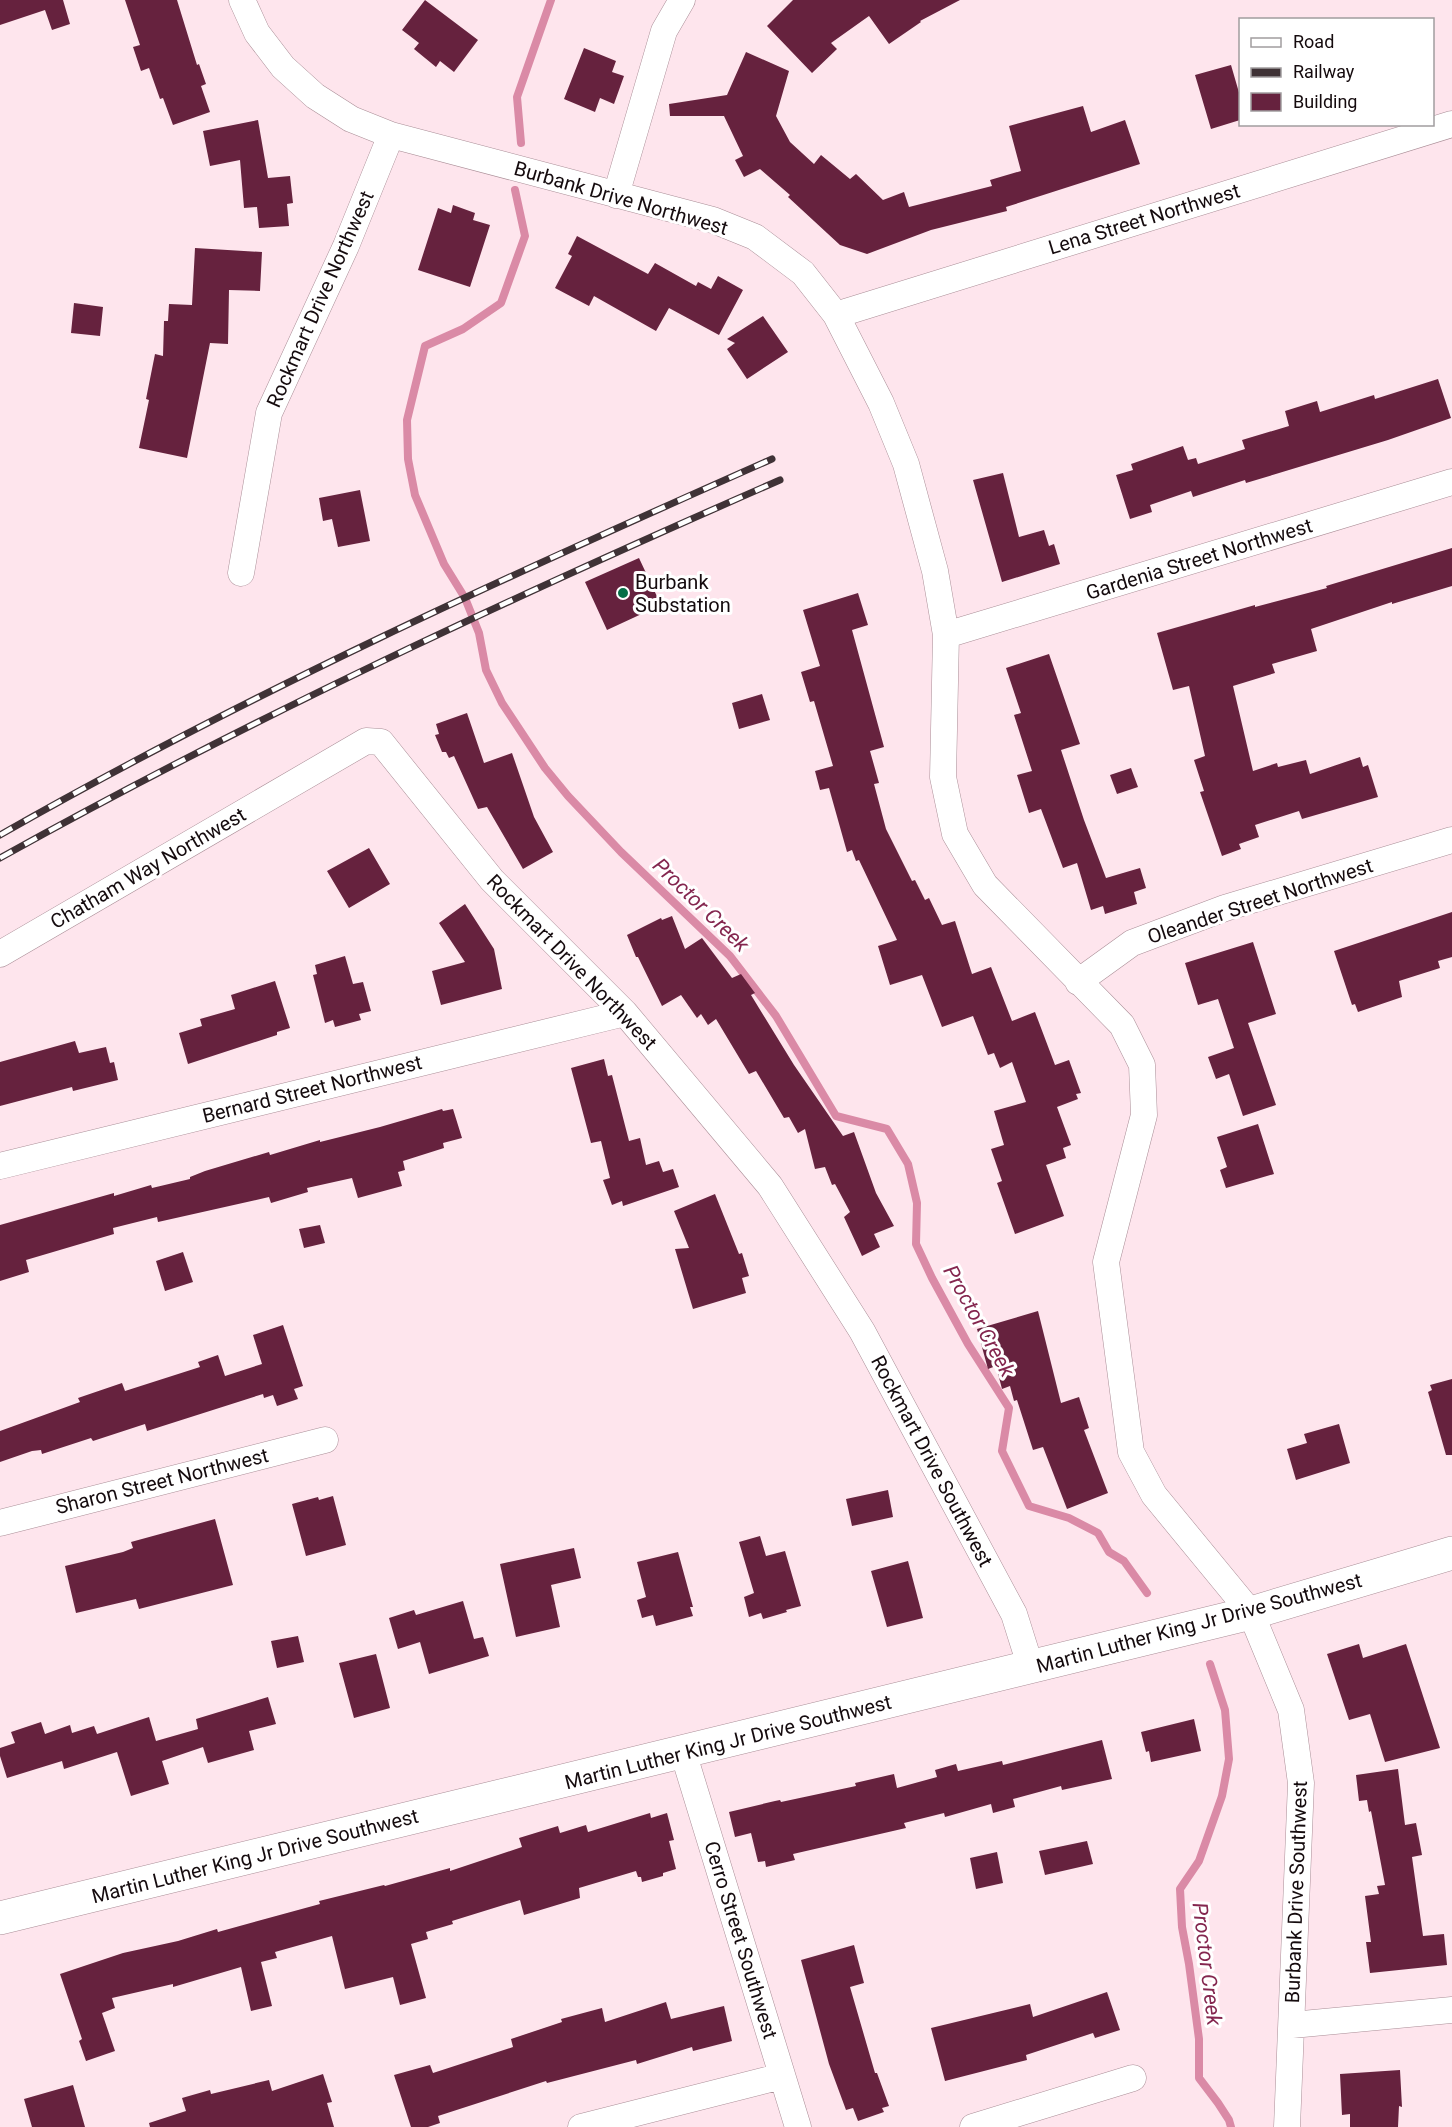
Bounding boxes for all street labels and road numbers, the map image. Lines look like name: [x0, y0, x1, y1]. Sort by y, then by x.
street label: Burbank Drive Northwest: [511, 156, 731, 240]
street label: Lena Street Northwest: [1045, 178, 1243, 260]
street label: Rockmart Drive Northwest: [261, 187, 379, 411]
street label: Gardenia Street Northwest: [1083, 513, 1315, 605]
street label: Chatham Way Northwest: [46, 802, 250, 934]
street label: Oleander Street Northwest: [1144, 853, 1376, 949]
street label: Rockmart Drive Northwest: [482, 869, 662, 1055]
street label: Bernard Street Northwest: [200, 1050, 424, 1128]
street label: Rockmart Drive Southwest: [866, 1351, 998, 1571]
street label: Sharon Street Northwest: [53, 1443, 271, 1519]
street label: Martin Luther King Jr Drive Southwest: [1034, 1568, 1364, 1678]
street label: Martin Luther King Jr Drive Southwest: [562, 1690, 894, 1794]
street label: Burbank Drive Southwest: [1280, 1780, 1312, 2004]
street label: Martin Luther King Jr Drive Southwest: [89, 1804, 421, 1908]
street label: Cerro Street Southwest: [699, 1838, 783, 2042]

